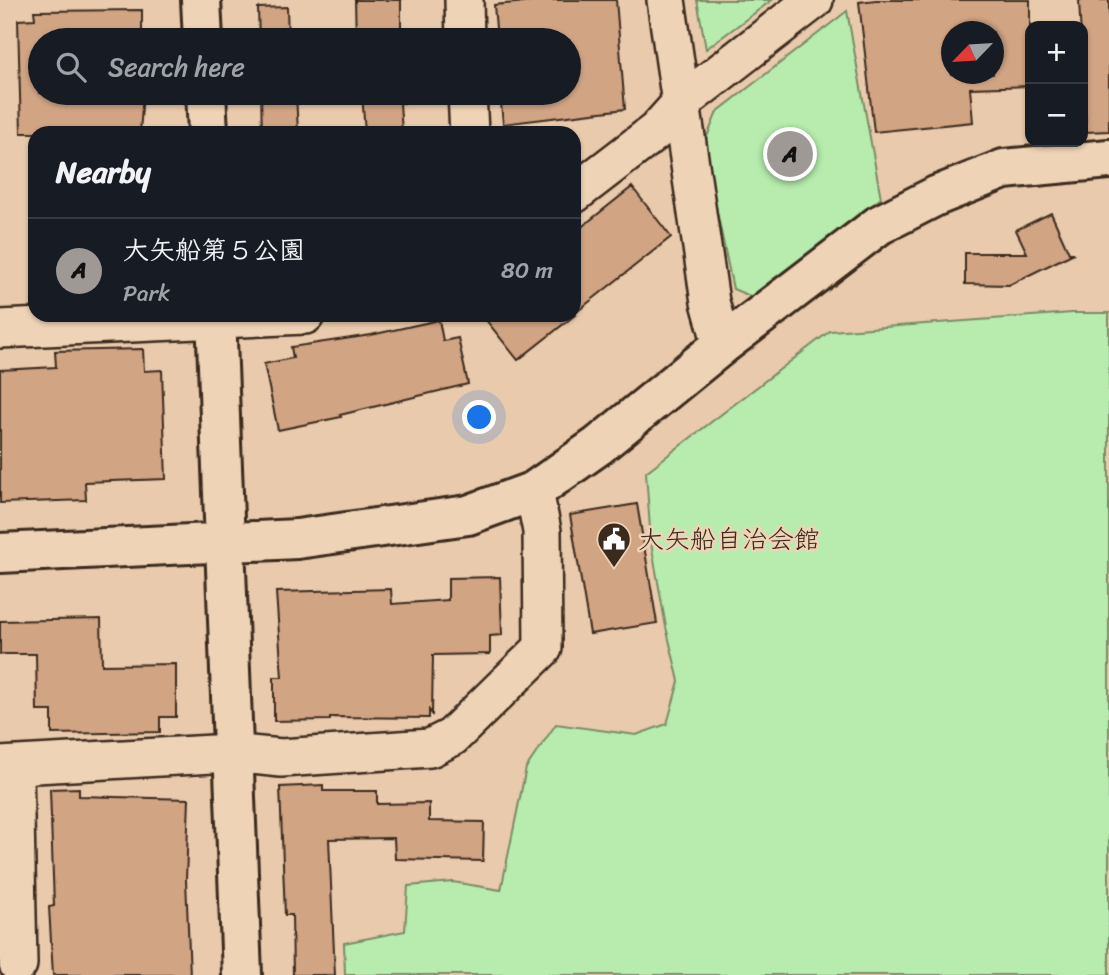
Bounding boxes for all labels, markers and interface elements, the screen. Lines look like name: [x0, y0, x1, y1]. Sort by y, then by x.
north arrow: [941, 21, 1004, 84]
map controls: [1025, 21, 1088, 147]
button: +: [1025, 21, 1088, 84]
search box: [28, 28, 581, 105]
text: Search here: [108, 44, 245, 90]
icon: search: [52, 48, 90, 86]
button: −: [1025, 84, 1088, 147]
pin: A: [767, 128, 813, 180]
text: Nearby: [56, 145, 151, 199]
text: 大矢船第５公園: [123, 227, 305, 273]
text: A: [71, 250, 87, 291]
text: 80 m: [501, 250, 553, 291]
text: Park: [123, 273, 170, 314]
your location: [462, 400, 496, 434]
place label: 大矢船自治会館: [638, 516, 820, 562]
public building icon: 大矢船自治会館: [595, 520, 633, 569]

